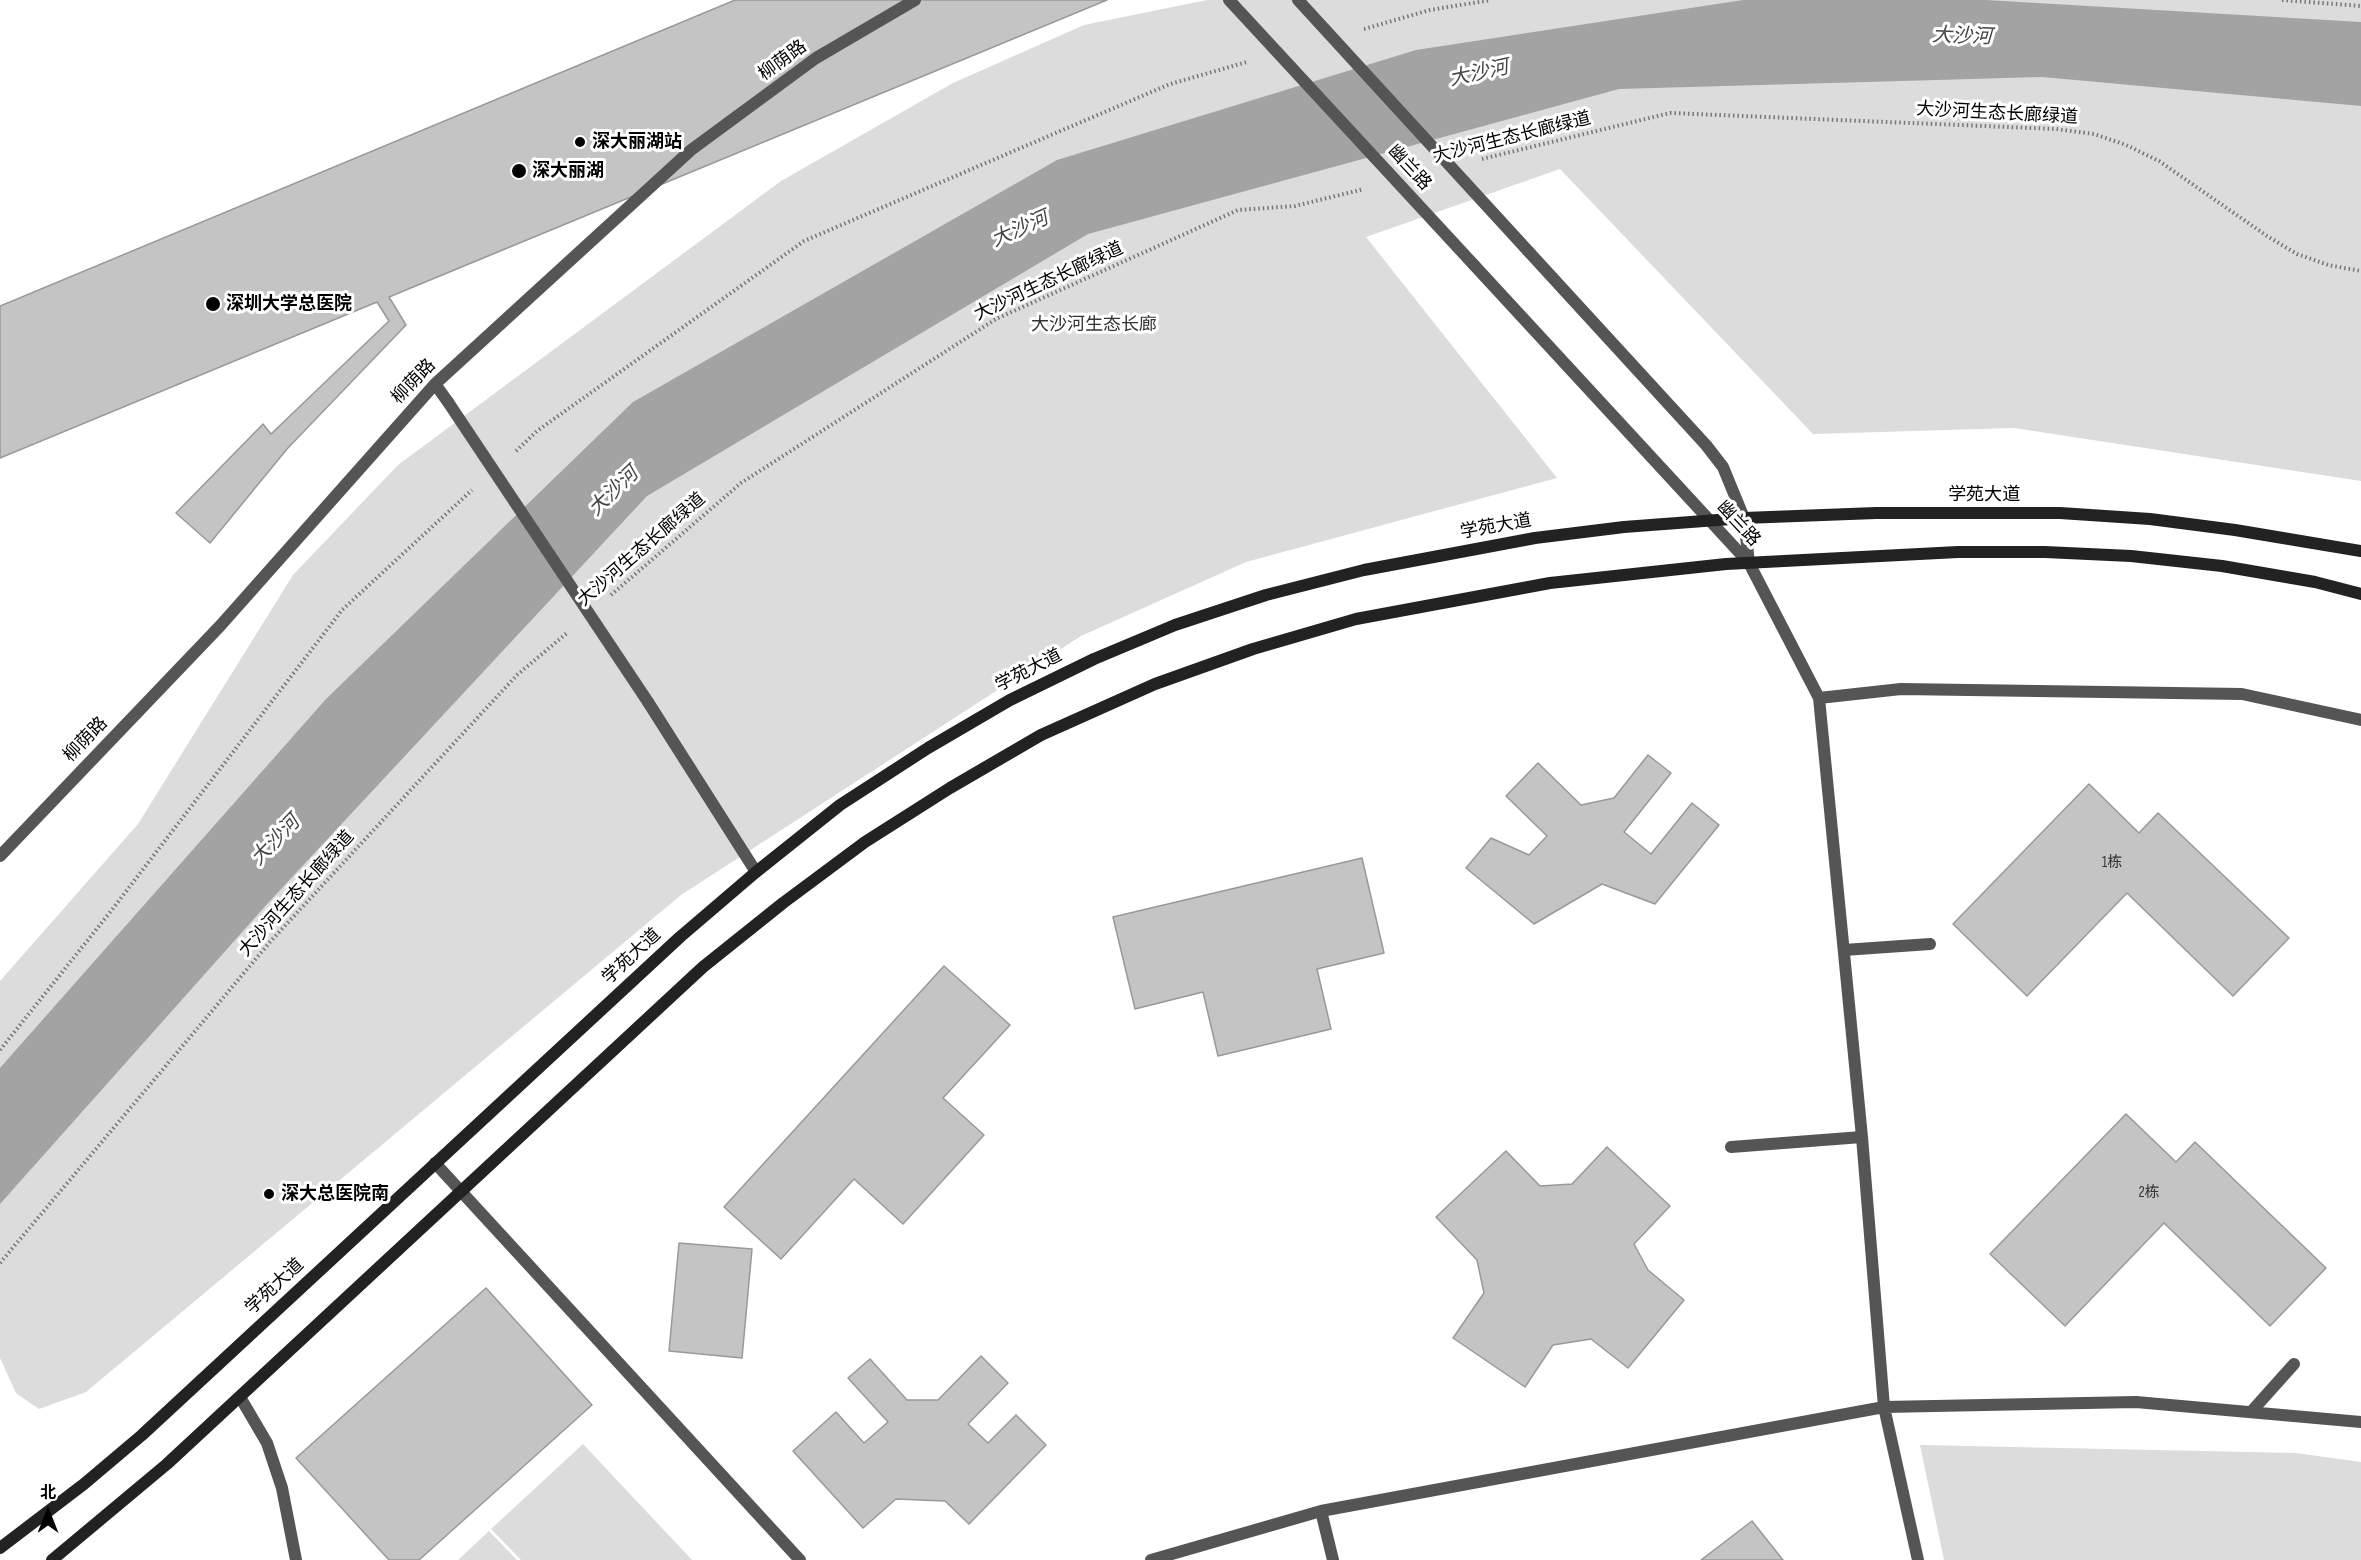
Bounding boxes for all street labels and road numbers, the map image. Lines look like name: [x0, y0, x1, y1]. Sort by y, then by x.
street label: 柳荫路: [755, 36, 811, 86]
street label: 大沙河生态长廊绿道: [1916, 99, 2078, 129]
street label: 大沙河生态长廊绿道: [1431, 108, 1593, 168]
street label: 幽兰路: [1383, 141, 1435, 195]
street label: 大沙河生态长廊绿道: [971, 238, 1127, 326]
street label: 柳荫路: [387, 355, 441, 409]
street label: 学苑大道: [1948, 484, 2020, 506]
street label: 大沙河生态长廊绿道: [574, 489, 710, 611]
street label: 幽兰路: [1712, 497, 1764, 551]
street label: 学苑大道: [1459, 510, 1533, 544]
street label: 学苑大道: [992, 645, 1066, 697]
street label: 柳荫路: [59, 713, 113, 767]
street label: 大沙河生态长廊绿道: [235, 827, 359, 961]
street label: 学苑大道: [598, 925, 666, 989]
street label: 学苑大道: [241, 1255, 309, 1319]

